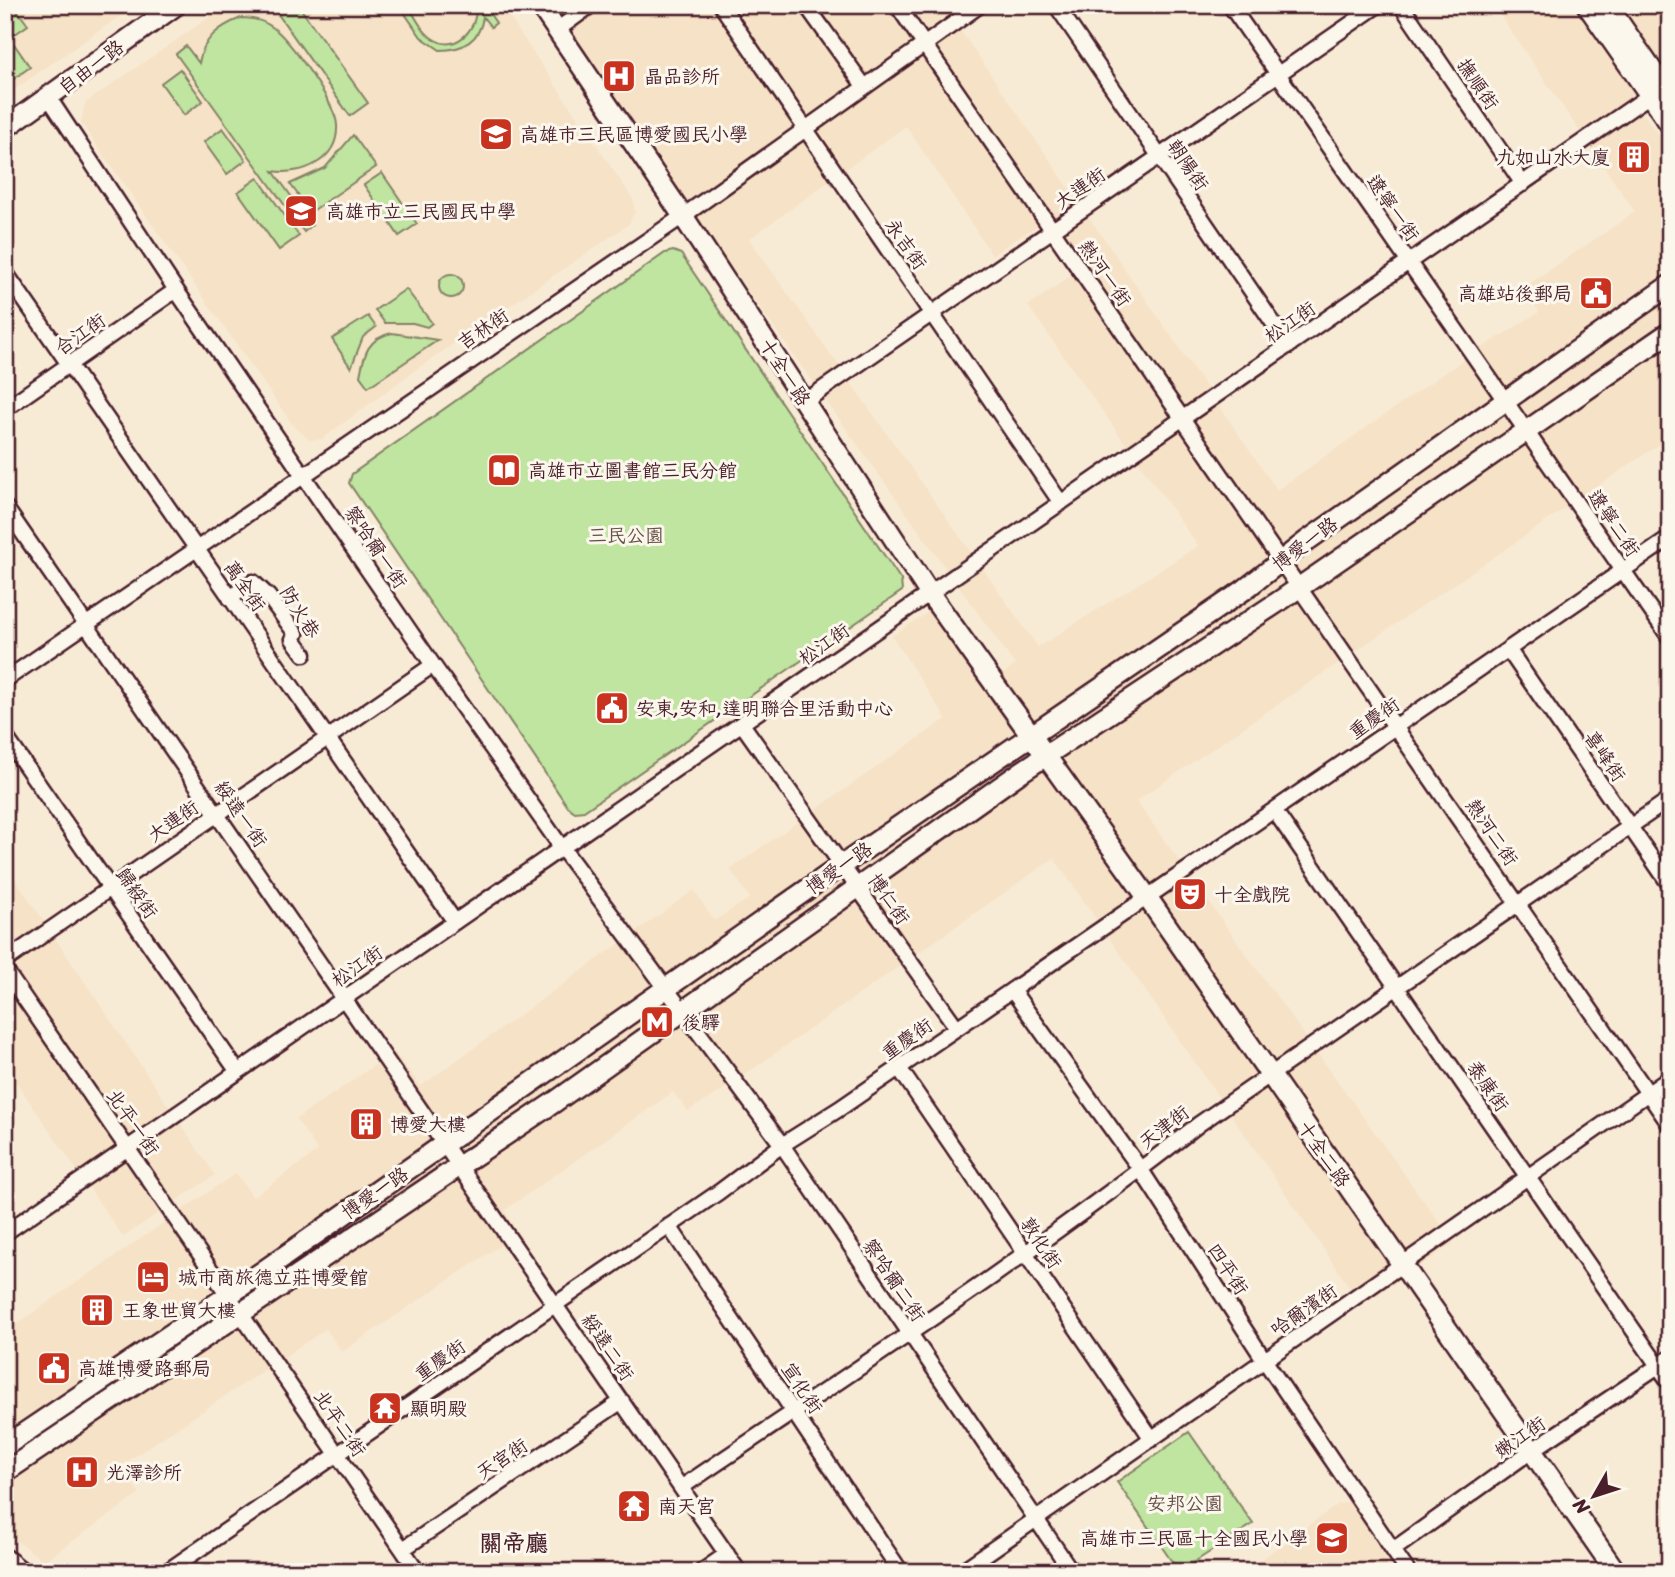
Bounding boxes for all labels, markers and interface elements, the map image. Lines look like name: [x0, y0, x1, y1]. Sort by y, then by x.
street label: 自由一路: [51, 31, 131, 103]
street label: 撫順街: [1448, 51, 1508, 117]
hospital icon: 晶品診所: [600, 57, 638, 95]
place label: 晶品診所: [644, 60, 720, 93]
school or university icon: 高雄市三民區博愛國民小學: [477, 115, 515, 153]
place label: 高雄市三民區博愛國民小學: [520, 118, 748, 151]
street label: 朝陽街: [1158, 132, 1218, 198]
building icon: 九如山水大廈: [1615, 138, 1653, 176]
place label: 九如山水大廈: [1496, 141, 1610, 174]
street label: 大連街: [1047, 158, 1113, 218]
street label: 遼寧一街: [1358, 167, 1428, 249]
school or university icon: 高雄市立三民國民中學: [282, 192, 320, 230]
place label: 高雄市立三民國民中學: [326, 195, 516, 228]
street label: 永吉街: [876, 211, 936, 277]
street label: 熱河一街: [1070, 232, 1140, 314]
public building icon: 高雄站後郵局: [1577, 274, 1615, 312]
place label: 高雄站後郵局: [1458, 277, 1572, 310]
street label: 松江街: [1257, 292, 1323, 352]
street label: 吉林街: [450, 299, 516, 359]
street label: 合江街: [47, 304, 113, 364]
street label: 十全一路: [750, 331, 820, 413]
library icon: 高雄市立圖書館三民分館: [485, 451, 523, 489]
place label: 高雄市立圖書館三民分館: [528, 454, 737, 487]
street label: 遼寧二街: [1579, 482, 1649, 564]
street label: 察哈爾一街: [336, 498, 416, 596]
street label: 博愛一路: [1265, 508, 1345, 580]
park label: 三民公園: [588, 519, 664, 552]
street label: 萬全街: [215, 553, 275, 619]
street label: 防火巷: [271, 579, 329, 645]
street label: 松江街: [791, 614, 857, 674]
street label: 重慶街: [1341, 688, 1407, 748]
public building icon: 安東,安和,達明聯合里活動中心: [593, 689, 631, 727]
place label: 安東,安和,達明聯合里活動中心: [636, 692, 893, 725]
street label: 喜峰街: [1575, 723, 1635, 789]
street label: 綏遠一街: [206, 773, 276, 855]
street label: 大連街: [140, 791, 206, 851]
street label: 熱河二街: [1457, 791, 1527, 873]
street label: 博愛一路: [798, 833, 880, 903]
street label: 歸綏街: [107, 860, 167, 926]
street label: 博仁街: [859, 866, 919, 932]
theatre icon: 十全戲院: [1171, 875, 1209, 913]
place label: 十全戲院: [1214, 878, 1290, 911]
street label: 松江街: [324, 936, 390, 996]
metro station icon: 後驛: [638, 1003, 676, 1041]
place label: 後驛: [682, 1006, 720, 1039]
street label: 重慶街: [874, 1009, 940, 1069]
street label: 泰康街: [1458, 1053, 1518, 1119]
street label: 北平一街: [98, 1081, 168, 1163]
street label: 天津街: [1131, 1096, 1197, 1158]
building icon: 博愛大樓: [347, 1105, 385, 1143]
place label: 博愛大樓: [390, 1108, 466, 1141]
street label: 十全二路: [1289, 1113, 1359, 1195]
street label: 博愛一路: [334, 1158, 416, 1228]
street label: 敦化街: [1011, 1210, 1071, 1276]
street label: 察哈爾二街: [854, 1231, 934, 1329]
street label: 四平街: [1199, 1236, 1257, 1302]
hotel icon: 城市商旅德立莊博愛館: [134, 1258, 172, 1296]
place label: 城市商旅德立莊博愛館: [178, 1261, 368, 1294]
street label: 哈爾濱街: [1263, 1275, 1345, 1345]
building icon: 王象世貿大樓: [78, 1291, 116, 1329]
place label: 王象世貿大樓: [122, 1294, 236, 1327]
street label: 綏遠二街: [573, 1306, 643, 1388]
street label: 重慶街: [407, 1330, 473, 1390]
public building icon: 高雄博愛路郵局: [35, 1349, 73, 1387]
place label: 高雄博愛路郵局: [78, 1352, 211, 1385]
street label: 宣化街: [772, 1355, 832, 1421]
street label: 北平二街: [305, 1382, 375, 1464]
temple icon: 顯明殿: [366, 1389, 404, 1427]
place label: 顯明殿: [410, 1392, 467, 1425]
street label: 嫩江街: [1487, 1407, 1553, 1467]
street label: 天宮街: [469, 1429, 535, 1489]
hospital icon: 光澤診所: [63, 1453, 101, 1491]
place label: 光澤診所: [106, 1456, 182, 1489]
north arrow: [1560, 1462, 1630, 1532]
temple icon: 南天宮: [615, 1487, 653, 1525]
park label: 安邦公園: [1147, 1487, 1223, 1520]
place label: 南天宮: [658, 1490, 715, 1523]
text: N: [1564, 1490, 1599, 1523]
school or university icon: 高雄市三民區十全國民小學: [1313, 1519, 1351, 1557]
place label: 高雄市三民區十全國民小學: [1080, 1522, 1308, 1555]
district label: 關帝廳: [480, 1523, 549, 1564]

